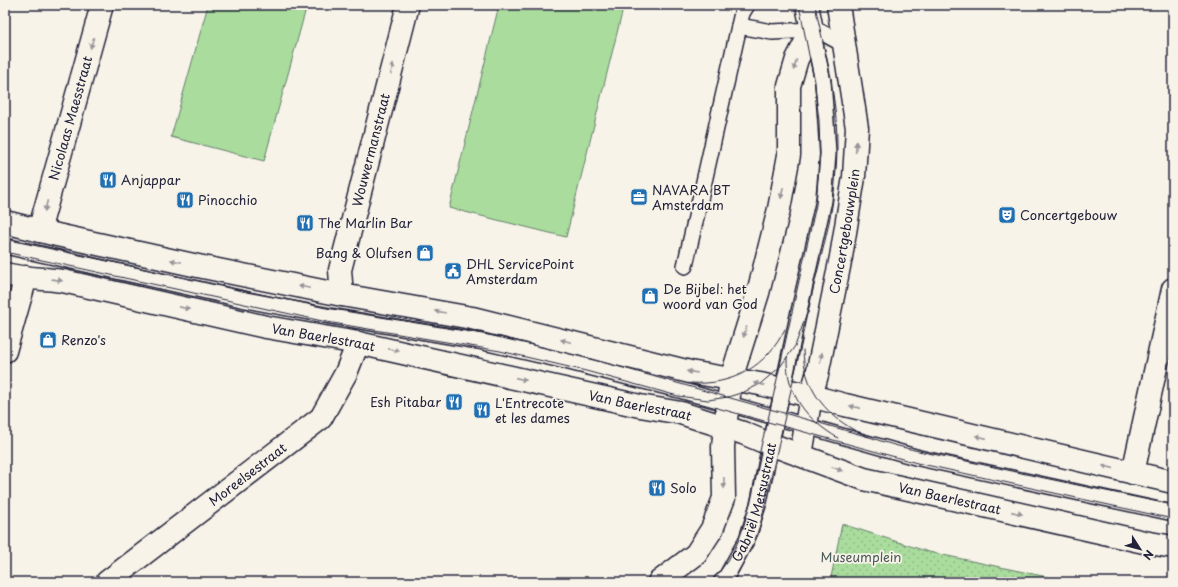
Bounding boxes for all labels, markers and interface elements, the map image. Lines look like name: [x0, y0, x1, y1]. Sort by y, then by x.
one-way arrow: [88, 36, 94, 49]
street label: Nicolaas Maesstraat: [44, 54, 96, 183]
one-way arrow: [792, 59, 798, 71]
one-way arrow: [389, 63, 395, 75]
street label: Wouwermanstraat: [347, 91, 394, 209]
one-way arrow: [853, 141, 860, 153]
street label: Concertgebouwplein: [824, 168, 863, 296]
restaurant icon: Anjappar: [98, 170, 118, 190]
place label: Anjappar: [121, 170, 181, 189]
place label: NAVARA BT Amsterdam: [652, 180, 730, 214]
office icon: NAVARA BT Amsterdam: [629, 187, 649, 207]
one-way arrow: [778, 187, 784, 199]
restaurant icon: Pinocchio: [175, 190, 195, 210]
place label: Pinocchio: [198, 190, 257, 209]
one-way arrow: [42, 200, 48, 212]
theatre icon: Concertgebouw: [997, 205, 1017, 225]
place label: Concertgebouw: [1020, 205, 1118, 224]
restaurant icon: The Marlin Bar: [295, 213, 315, 233]
place label: The Marlin Bar: [318, 213, 413, 232]
place label: Bang & Olufsen: [316, 243, 412, 262]
shop icon: Bang & Olufsen: [415, 243, 435, 263]
place label: DHL ServicePoint Amsterdam: [466, 254, 574, 288]
one-way arrow: [170, 258, 183, 264]
public building icon: DHL ServicePoint Amsterdam: [443, 261, 463, 281]
one-way arrow: [51, 277, 64, 283]
place label: De Bijbel: het woord van God: [663, 279, 758, 313]
one-way arrow: [298, 284, 310, 290]
shop icon: De Bijbel: het woord van God: [640, 286, 660, 306]
one-way arrow: [178, 306, 190, 312]
one-way arrow: [434, 309, 446, 315]
street label: Van Baerlestraat: [270, 318, 377, 356]
one-way arrow: [742, 327, 748, 339]
shop icon: Renzo's: [38, 330, 58, 350]
place label: Renzo's: [61, 330, 106, 349]
one-way arrow: [560, 338, 572, 344]
one-way arrow: [388, 348, 400, 354]
one-way arrow: [818, 352, 824, 364]
one-way arrow: [686, 369, 699, 375]
one-way arrow: [515, 376, 527, 382]
one-way arrow: [753, 381, 766, 387]
street label: Van Baerlestraat: [587, 385, 694, 425]
place label: Esh Pitabar: [370, 392, 441, 411]
restaurant icon: Esh Pitabar: [444, 392, 464, 412]
place label: L'Entrecote et les dames: [495, 393, 570, 427]
restaurant icon: L'Entrecote et les dames: [472, 400, 492, 420]
one-way arrow: [848, 404, 861, 410]
one-way arrow: [975, 434, 987, 440]
street label: Moreelsestraat: [204, 438, 290, 510]
street label: Gabriël Metsustraat: [726, 441, 780, 565]
one-way arrow: [1102, 463, 1114, 469]
one-way arrow: [832, 466, 844, 472]
one-way arrow: [721, 477, 727, 490]
street label: Van Baerlestraat: [897, 477, 1003, 519]
restaurant icon: Solo: [647, 478, 667, 498]
place label: Solo: [670, 478, 697, 497]
one-way arrow: [1011, 511, 1024, 517]
north arrow: [1120, 529, 1160, 569]
park label: Museumplein: [820, 547, 902, 566]
text: N: [1139, 547, 1158, 564]

